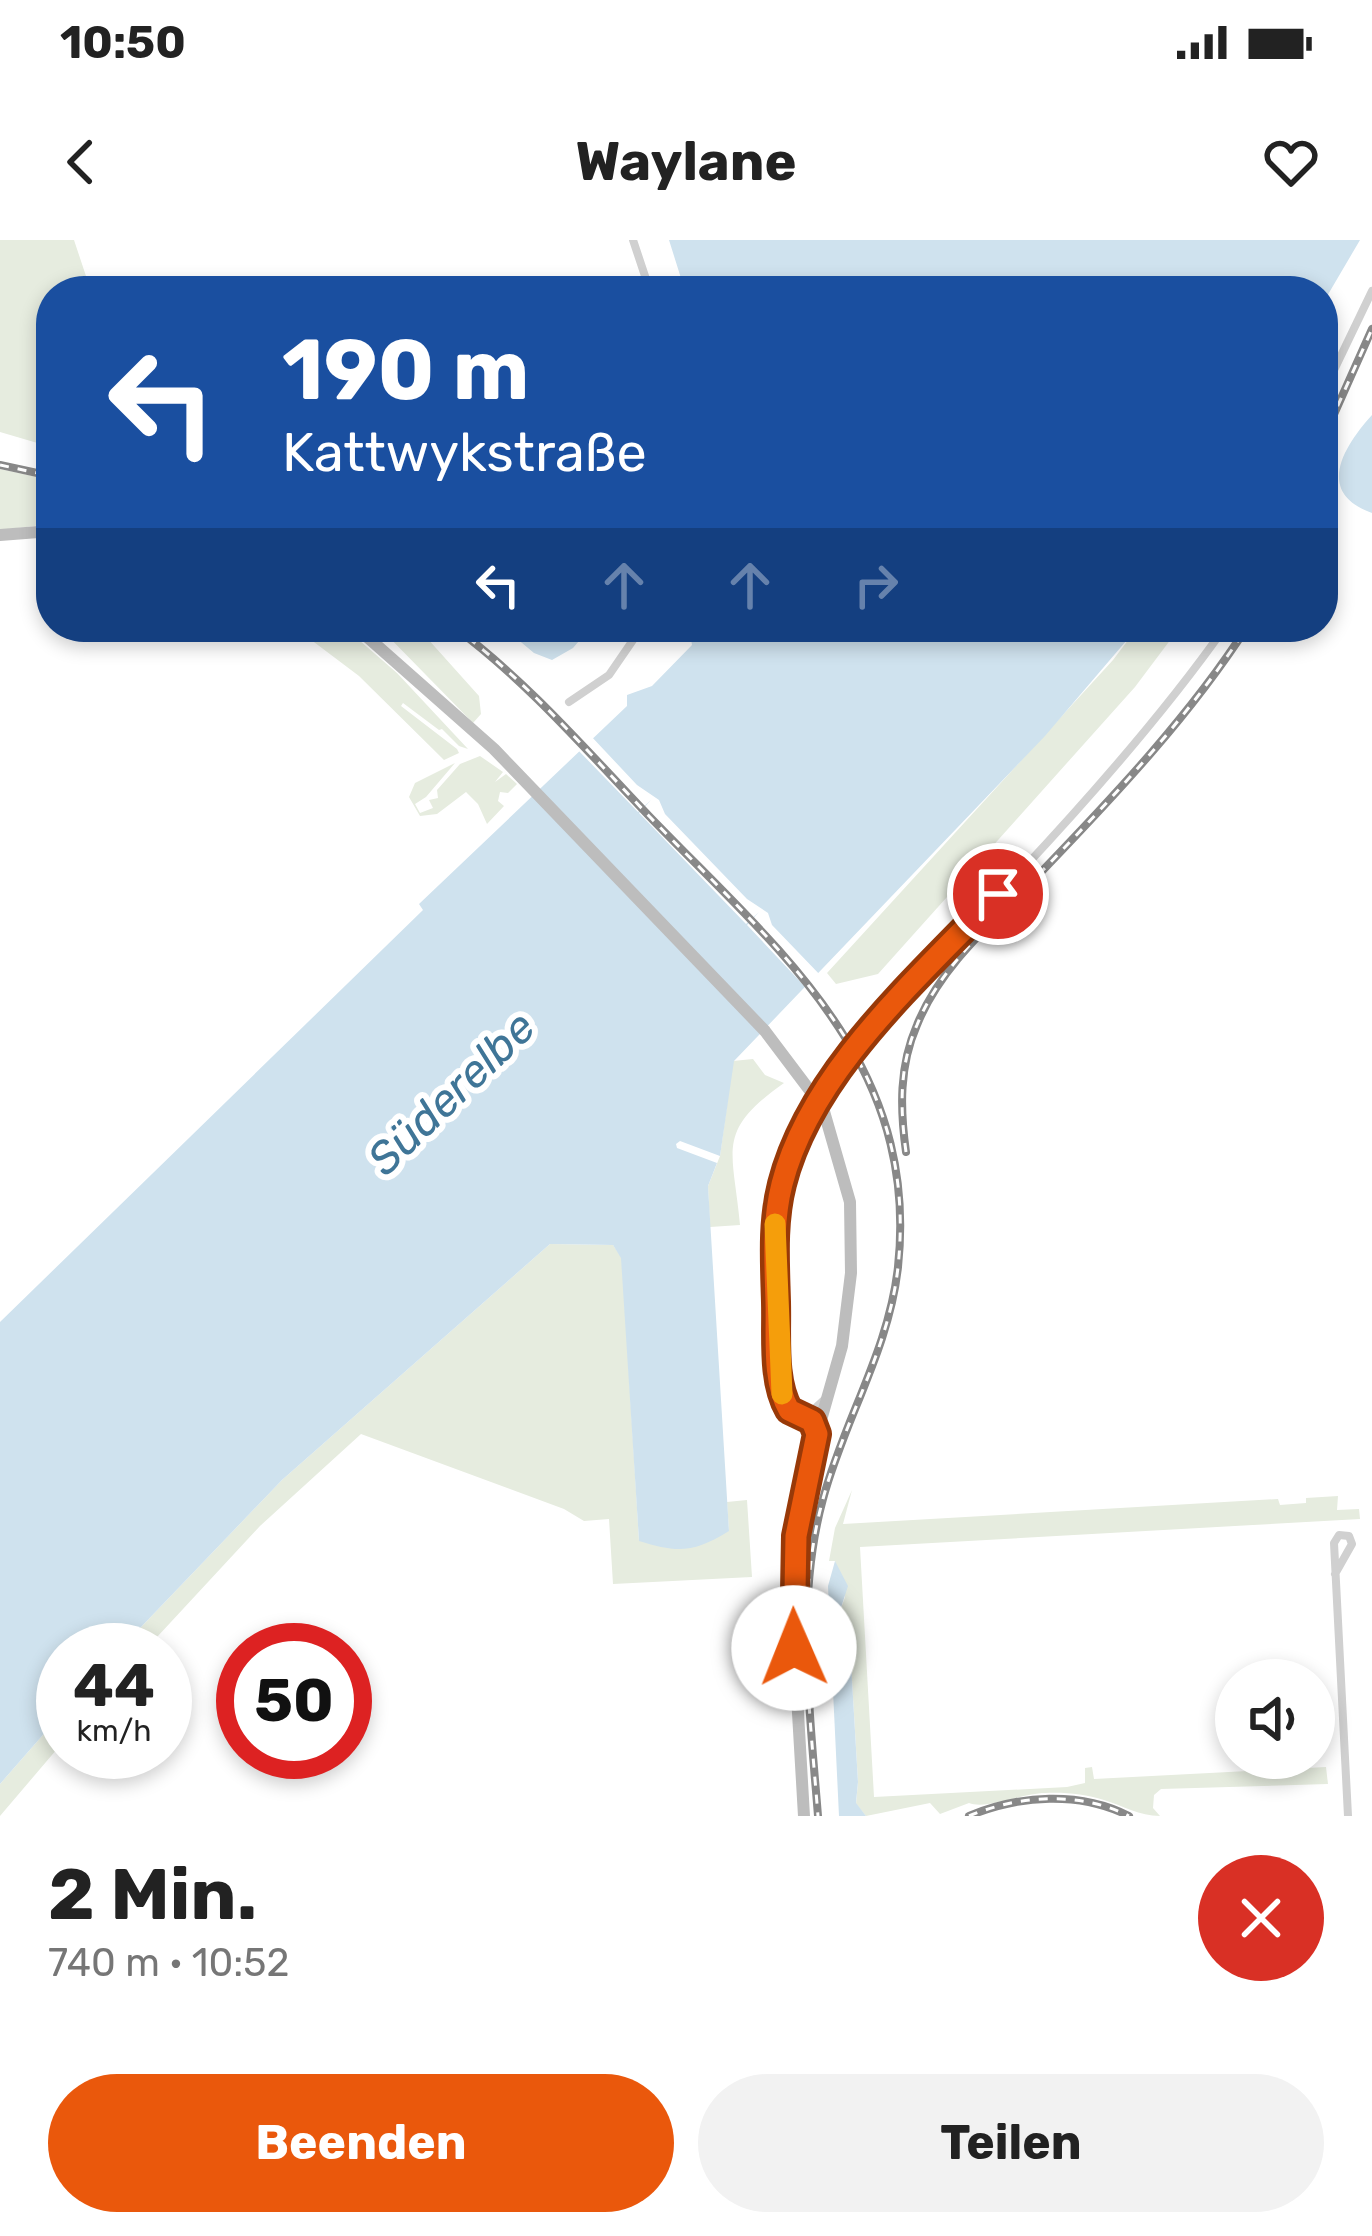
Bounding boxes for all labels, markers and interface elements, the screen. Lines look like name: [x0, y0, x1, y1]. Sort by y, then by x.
text: 10:50: [60, 16, 186, 69]
icon: back: [48, 129, 114, 195]
icon: heart: [1258, 129, 1324, 195]
text: Waylane: [575, 130, 797, 194]
text: 190 m: [282, 320, 530, 420]
icon: left: [84, 324, 240, 480]
text: Kattwykstraße: [282, 421, 647, 485]
icon: left: [465, 552, 531, 618]
icon: ahead: [591, 552, 657, 618]
icon: ahead: [717, 552, 783, 618]
icon: right: [843, 552, 909, 618]
pin: [947, 843, 1049, 945]
icon: arrive: [965, 861, 1031, 927]
water label: Süderelbe: [356, 1000, 546, 1186]
position arrow: [731, 1585, 857, 1711]
speed limit sign: 50: [216, 1623, 372, 1779]
text: 44: [73, 1650, 155, 1721]
map controls: [1215, 1659, 1335, 1779]
button: sound: [1215, 1659, 1335, 1779]
text: km/h: [77, 1713, 151, 1749]
text: 2 Min.: [48, 1852, 257, 1937]
button: close: [1198, 1855, 1324, 1981]
text: 740 m · 10:52: [48, 1940, 289, 1986]
button: Beenden: [48, 2074, 674, 2212]
button: Teilen: [698, 2074, 1324, 2212]

